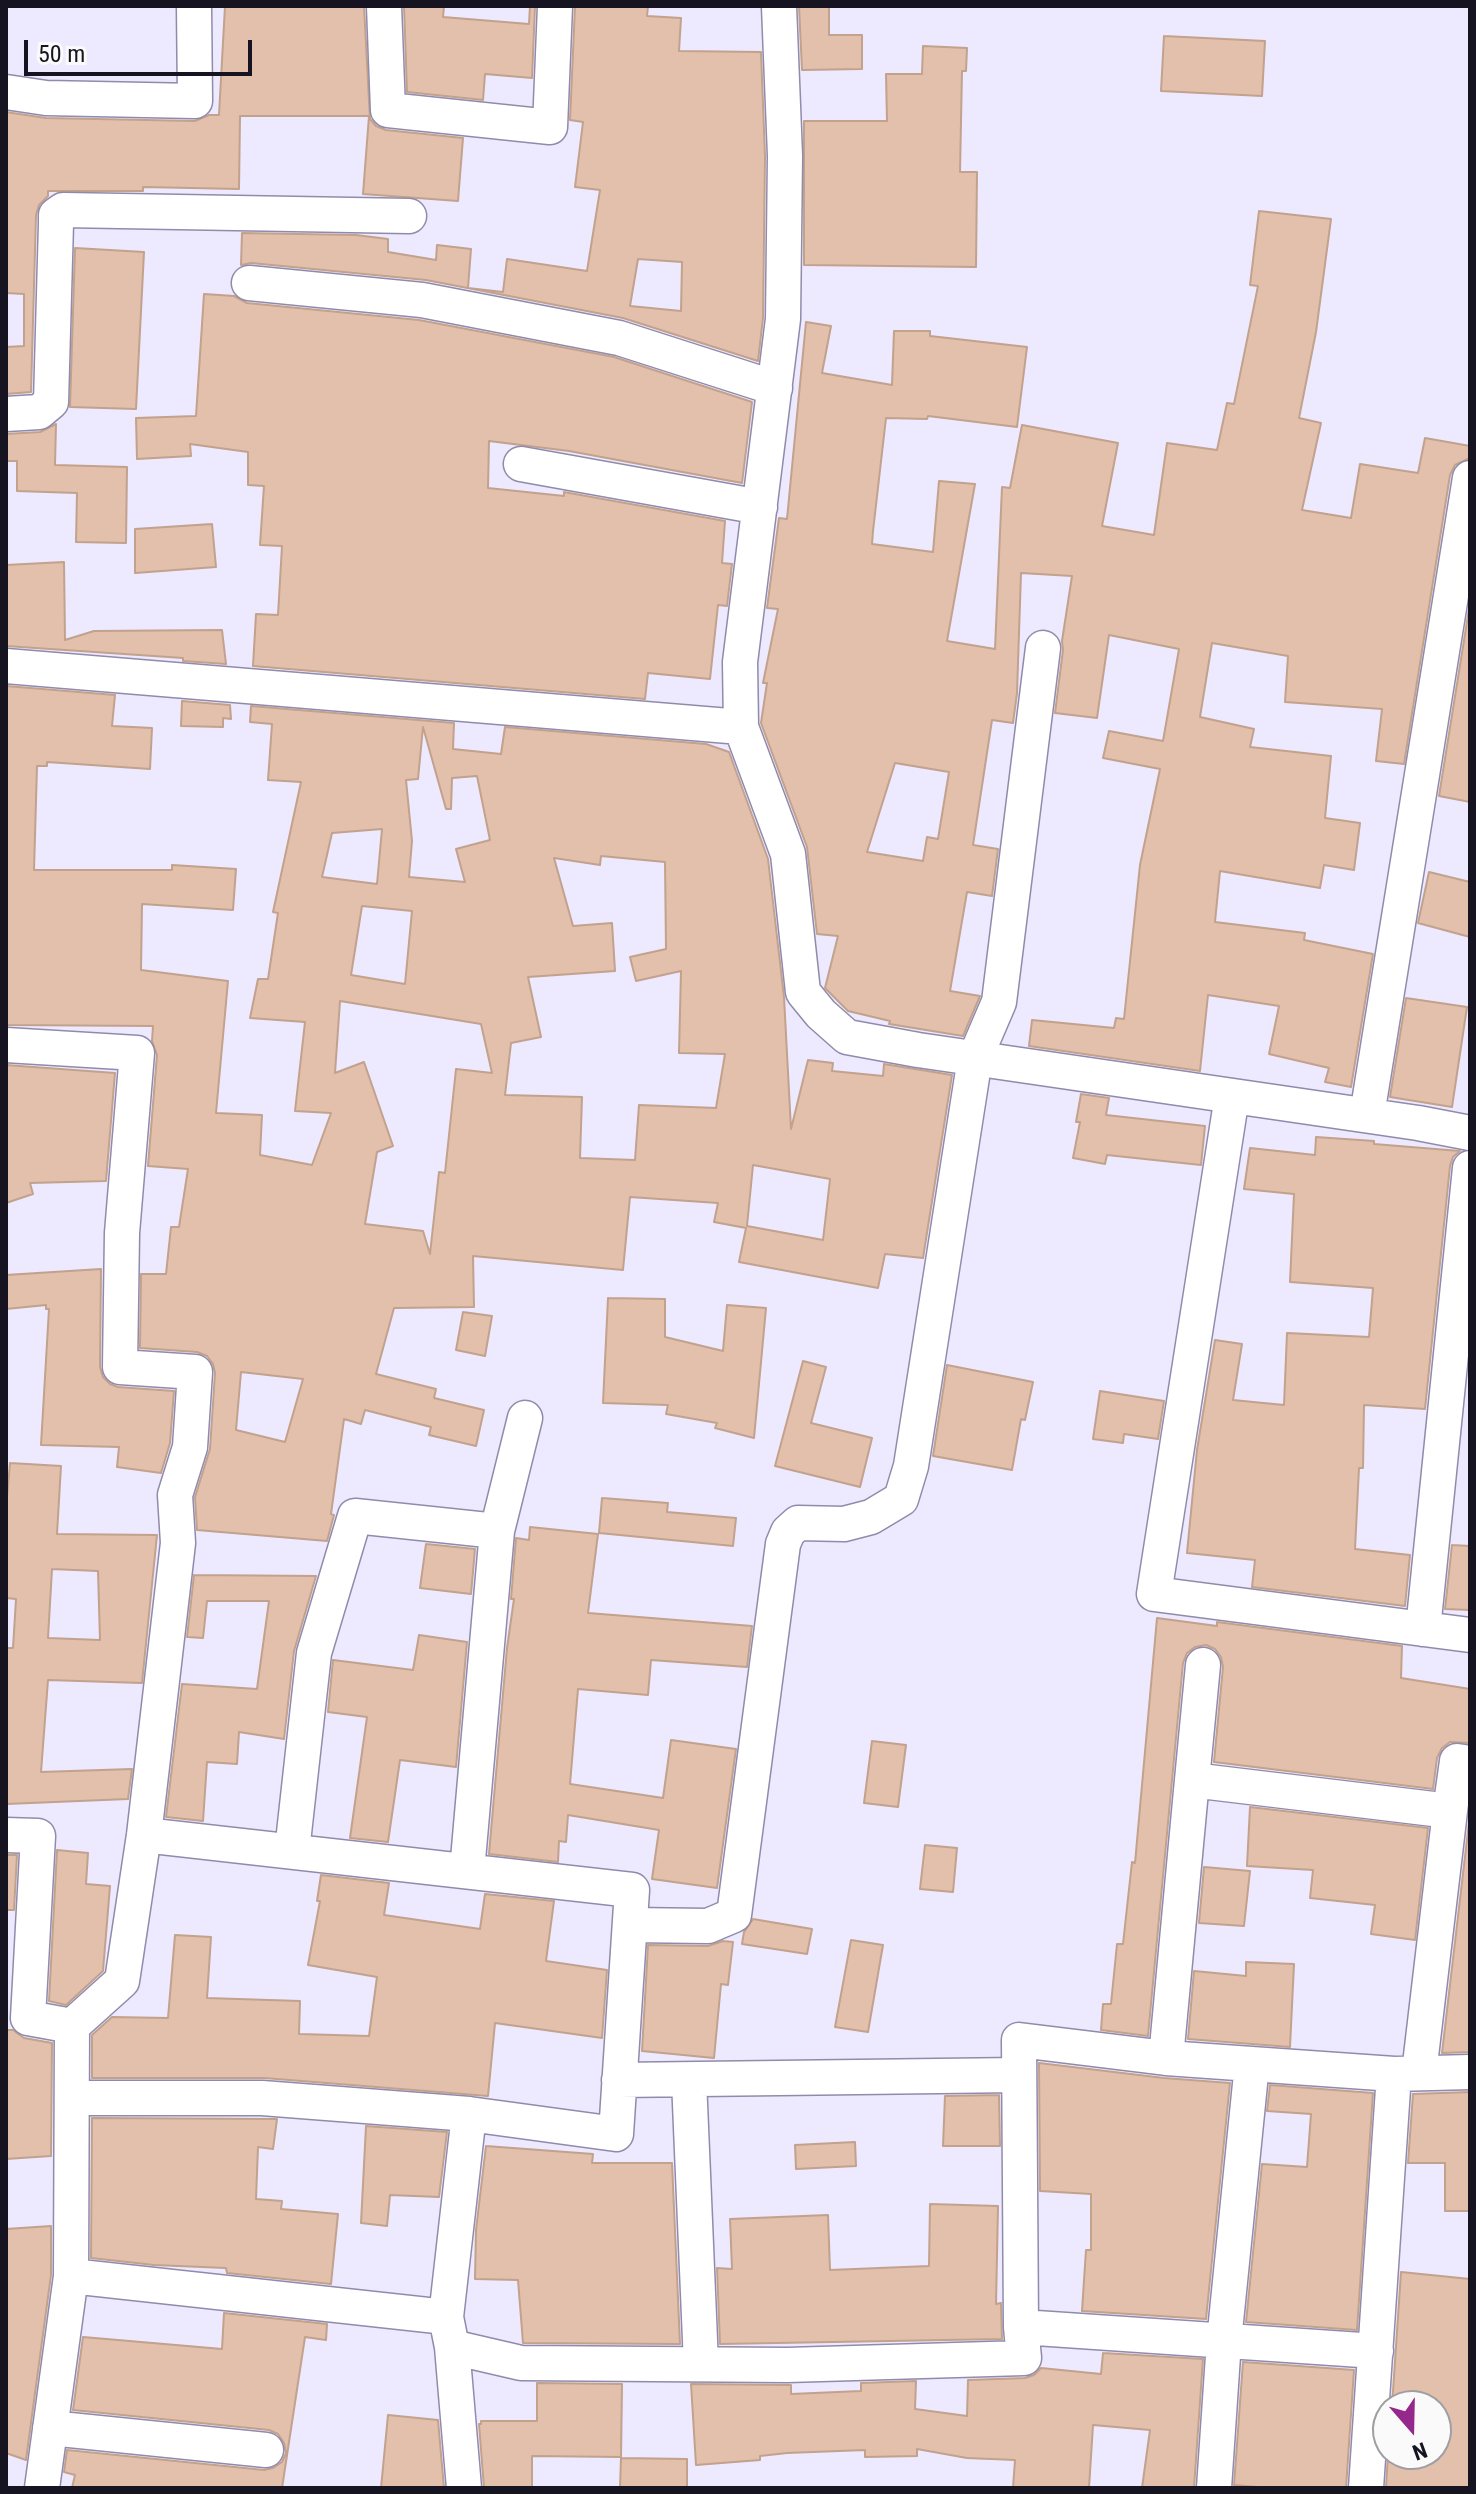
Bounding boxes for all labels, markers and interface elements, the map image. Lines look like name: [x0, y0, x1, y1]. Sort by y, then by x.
scale bar: [28, 24, 256, 74]
text: 50 m: [38, 40, 85, 68]
north arrow: [1372, 2390, 1452, 2470]
text: N: [1409, 2437, 1430, 2465]

